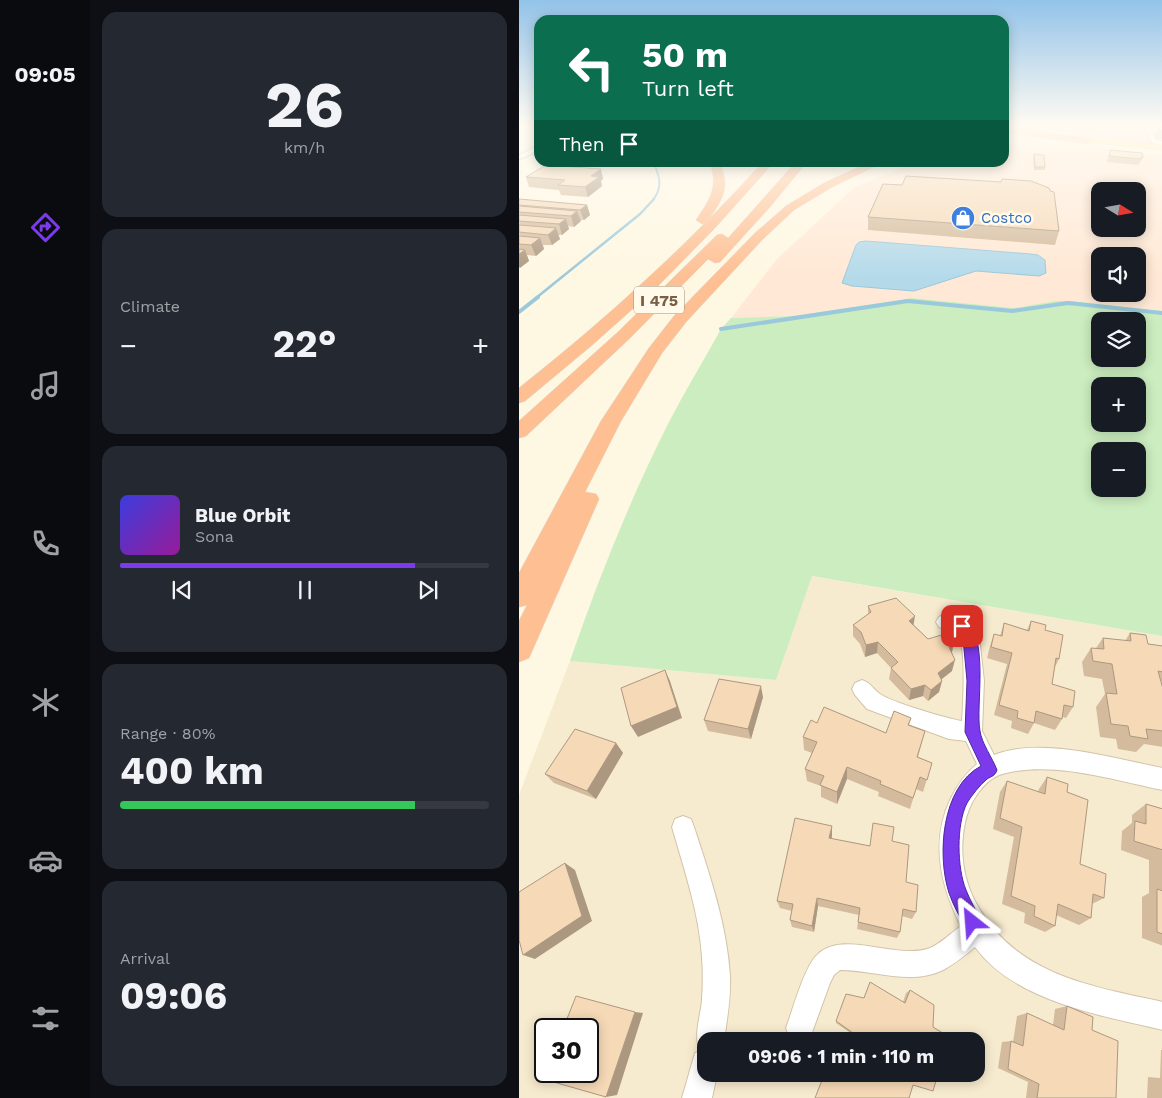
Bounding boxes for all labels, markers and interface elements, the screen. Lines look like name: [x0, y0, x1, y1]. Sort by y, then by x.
text: 50 m: [642, 34, 728, 76]
icon: left: [559, 35, 624, 100]
text: 09:05: [14, 62, 76, 87]
text: 26: [265, 67, 344, 143]
text: Turn left: [642, 76, 734, 101]
icon: arrive: [615, 130, 643, 158]
text: Then: [559, 133, 605, 156]
text: km/h: [284, 138, 325, 157]
north arrow: [1091, 182, 1147, 238]
map controls: [1091, 182, 1146, 497]
shop icon: Costco: [950, 205, 976, 231]
place label: Costco: [981, 209, 1032, 227]
icon: directions: [28, 210, 63, 245]
button: sound: [1091, 247, 1146, 302]
road number: I 475: [634, 286, 684, 314]
text: Climate: [120, 297, 180, 316]
button: layers: [1091, 312, 1146, 367]
text: 22°: [272, 322, 337, 366]
text: −: [120, 329, 137, 362]
text: +: [472, 329, 489, 362]
icon: music: [28, 368, 63, 403]
button: +: [1091, 377, 1146, 432]
button: −: [1091, 442, 1146, 497]
text: Blue Orbit: [195, 504, 290, 527]
icon: phone: [28, 526, 63, 561]
text: Sona: [195, 527, 234, 546]
icon: previous: [168, 576, 196, 604]
icon: pause: [291, 576, 319, 604]
icon: next: [414, 576, 442, 604]
pin: [941, 605, 983, 647]
icon: arrive: [948, 612, 976, 640]
icon: climate: [28, 685, 63, 720]
text: Range · 80%: [120, 724, 215, 743]
text: 400 km: [120, 749, 264, 793]
icon: car: [28, 843, 63, 878]
position arrow: [945, 895, 997, 947]
text: Arrival: [120, 949, 170, 968]
text: 09:06: [120, 974, 227, 1018]
icon: filters: [28, 1001, 63, 1036]
speed limit sign: 30: [534, 1018, 599, 1083]
text: 09:06 · 1 min · 110 m: [748, 1045, 934, 1068]

